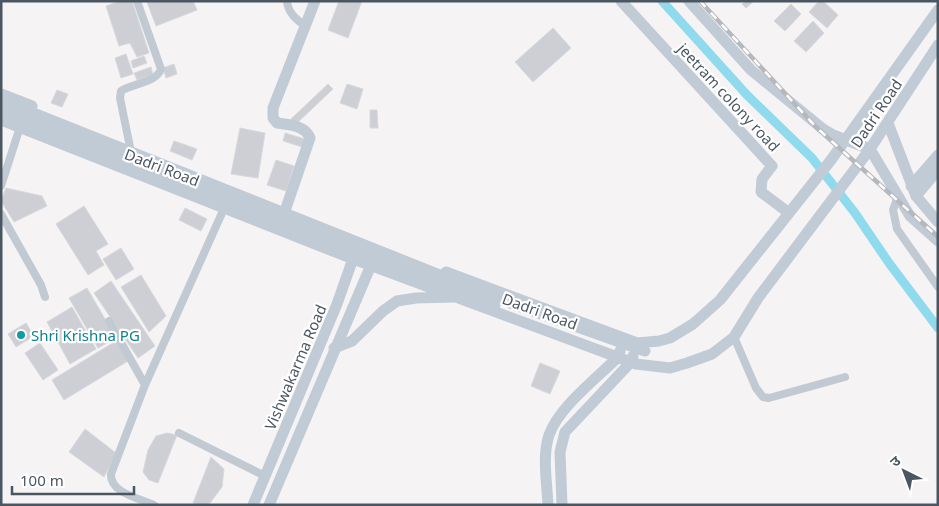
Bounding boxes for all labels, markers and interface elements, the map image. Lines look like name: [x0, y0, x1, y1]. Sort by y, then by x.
street label: jeetram colony road: [673, 38, 784, 155]
street label: Dadri Road: [846, 75, 906, 151]
street label: Dadri Road: [122, 144, 202, 190]
street label: Dadri Road: [500, 288, 580, 334]
street label: Vishwakarma Road: [260, 301, 330, 433]
place label: Shri Krishna PG: [31, 325, 140, 345]
marker: Shri Krishna PG: [15, 329, 27, 341]
north arrow: [879, 446, 929, 496]
text: उ: [886, 451, 905, 471]
scale bar: [12, 464, 135, 496]
text: 100 m: [20, 470, 64, 490]

